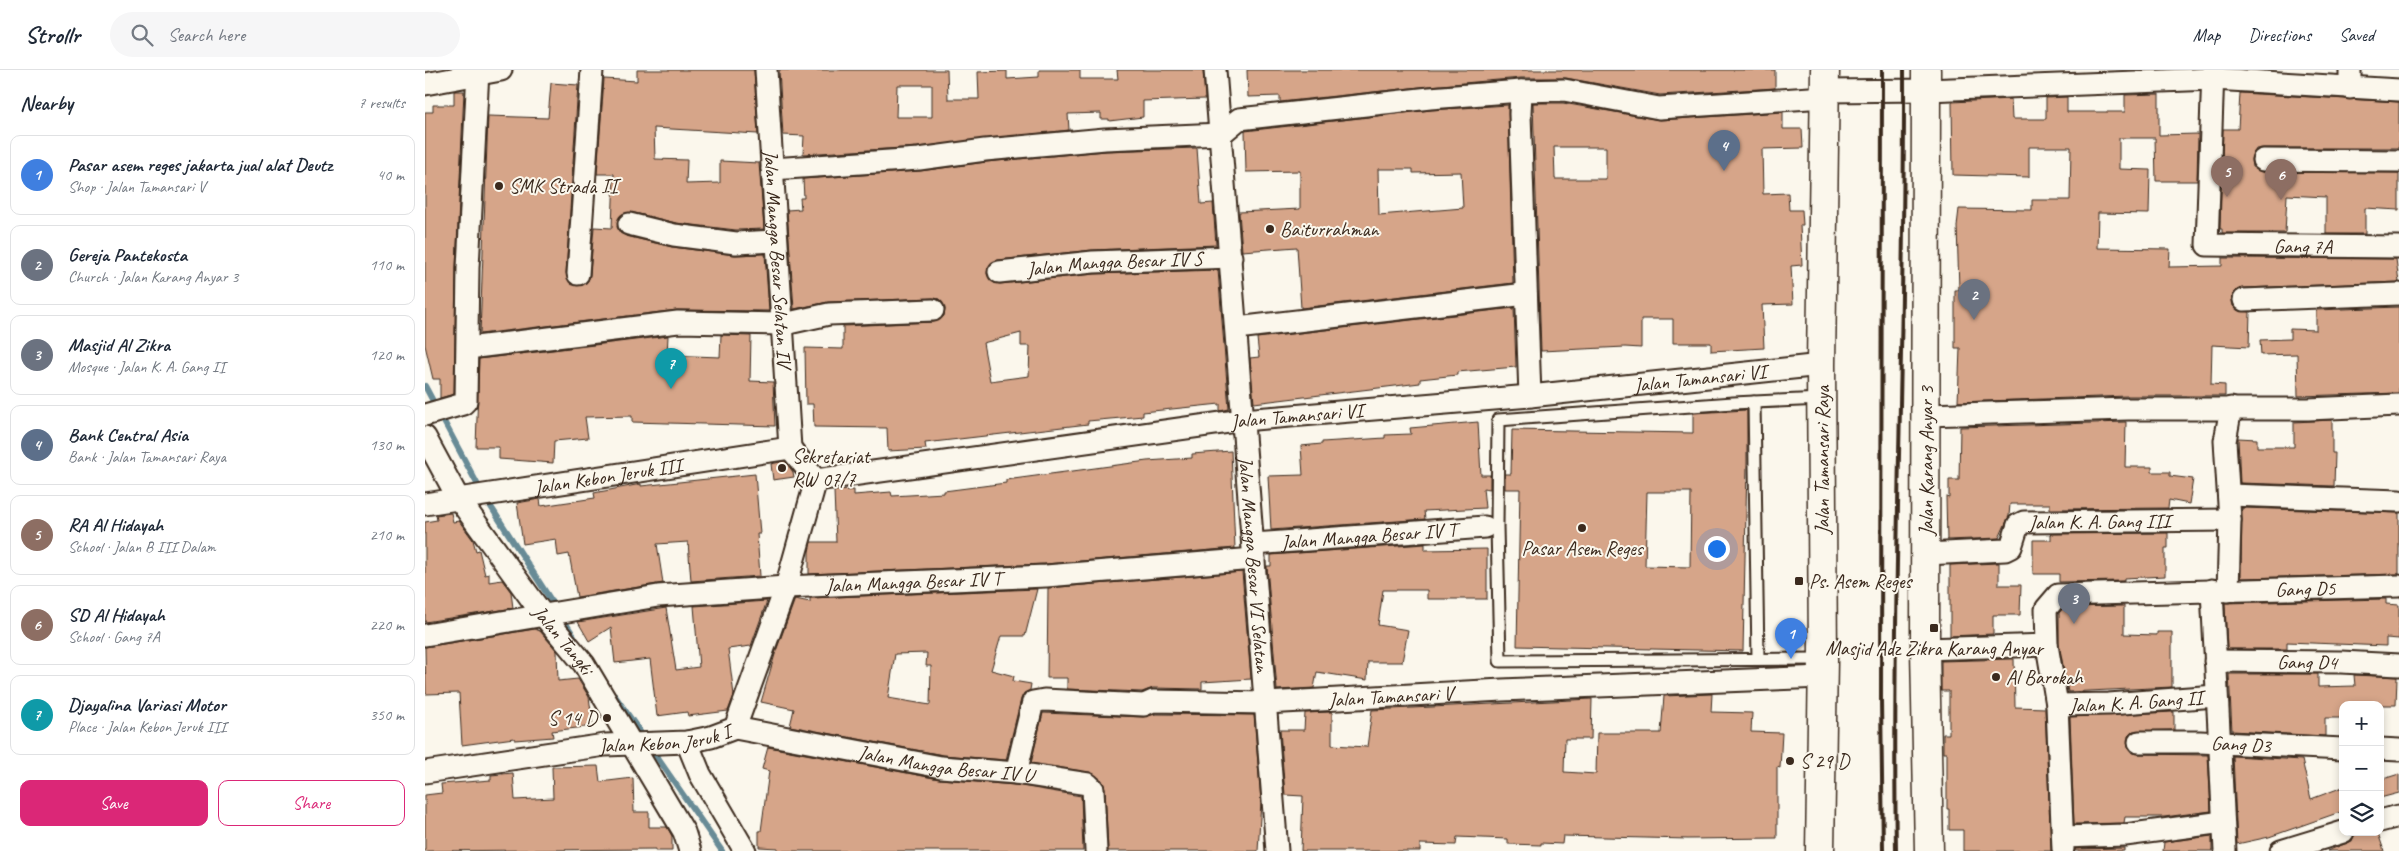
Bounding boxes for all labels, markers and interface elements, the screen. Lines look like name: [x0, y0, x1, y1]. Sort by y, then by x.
search box: [110, 12, 460, 57]
text: Strollr: [25, 20, 80, 50]
icon: search: [128, 21, 156, 49]
text: Search here: [168, 23, 245, 47]
text: Map: [2193, 24, 2220, 46]
text: Directions: [2248, 24, 2311, 46]
text: Saved: [2339, 24, 2374, 46]
text: Nearby: [20, 90, 73, 116]
text: 7 results: [358, 93, 405, 113]
pin: 4: [1708, 130, 1740, 171]
street label: Jalan Mangga Besar Selatan IV: [758, 148, 797, 372]
text: Pasar asem reges jakarta jual alat Deutz: [68, 153, 332, 177]
pin: 5: [2211, 156, 2243, 197]
pin: 6: [2265, 159, 2297, 200]
text: 1: [33, 165, 41, 185]
text: 40 m: [377, 165, 404, 185]
place label: SMK Strada II: [509, 174, 621, 199]
text: Shop · Jalan Tamansari V: [68, 177, 206, 197]
marker: SMK Strada II: [493, 180, 505, 192]
place label: Baiturrahman: [1280, 217, 1380, 242]
marker: Baiturrahman: [1264, 223, 1276, 235]
street label: Gang 7A: [2274, 234, 2333, 259]
text: Gereja Pantekosta: [68, 243, 187, 267]
street label: Jalan Mangga Besar IV S: [1024, 246, 1205, 282]
text: 2: [33, 255, 41, 275]
text: 110 m: [370, 255, 404, 275]
text: Church · Jalan Karang Anyar 3: [68, 267, 239, 287]
pin: 2: [1958, 279, 1990, 320]
text: Masjid Al Zikra: [68, 333, 170, 357]
text: 3: [33, 345, 41, 365]
text: 120 m: [370, 345, 404, 365]
pin: 7: [655, 348, 687, 389]
text: Mosque · Jalan K. A. Gang II: [68, 357, 225, 377]
street label: Jalan Tamansari VI: [1632, 358, 1772, 398]
street label: Jalan Tamansari Raya: [1810, 384, 1835, 535]
street label: Jalan Karang Anyar 3: [1914, 384, 1939, 537]
street label: Jalan Tamansari VI: [1228, 398, 1369, 435]
text: Bank Central Asia: [68, 423, 188, 447]
text: 4: [33, 435, 41, 455]
text: 130 m: [370, 435, 404, 455]
place label: Sekretariat RW 07/7: [792, 444, 872, 492]
text: Bank · Jalan Tamansari Raya: [68, 447, 226, 467]
street label: Jalan Kebon Jeruk III: [531, 452, 687, 500]
street label: Jalan Mangga Besar VI Selatan: [1233, 454, 1275, 675]
marker: Sekretariat RW 07/7: [776, 462, 788, 474]
street label: Jalan K. A. Gang III: [2028, 509, 2174, 535]
text: RA Al Hidayah: [68, 513, 163, 537]
street label: Jalan Mangga Besar IV T: [1279, 517, 1462, 555]
marker: Pasar Asem Reges: [1576, 522, 1588, 534]
text: 5: [34, 525, 40, 545]
text: 210 m: [370, 525, 404, 545]
place label: Pasar Asem Reges: [1522, 536, 1645, 561]
your location: [1704, 536, 1730, 562]
text: School · Jalan B III Dalam: [68, 537, 216, 557]
street label: Jalan Mangga Besar IV T: [824, 566, 1007, 598]
place label: Ps. Asem Reges: [1809, 569, 1913, 594]
marker: Ps. Asem Reges: [1793, 575, 1805, 587]
street label: Gang D5: [2275, 576, 2337, 602]
pin: 3: [2058, 583, 2090, 624]
street label: Jalan Tangki: [526, 600, 600, 681]
text: SD Al Hidayah: [68, 603, 165, 627]
text: 6: [33, 615, 41, 635]
text: 220 m: [370, 615, 404, 635]
pin: 1: [1775, 618, 1807, 659]
marker: Masjid Adz Zikra Karang Anyar: [1928, 622, 1940, 634]
text: School · Gang 7A: [68, 627, 160, 647]
place label: Masjid Adz Zikra Karang Anyar: [1825, 636, 2044, 661]
street label: Gang D4: [2277, 649, 2339, 675]
place label: Al Barokah: [2006, 665, 2084, 690]
marker: Al Barokah: [1990, 671, 2002, 683]
street label: Jalan Tamansari V: [1327, 680, 1458, 713]
street label: Jalan K. A. Gang II: [2068, 685, 2208, 718]
text: Djayalina Variasi Motor: [68, 693, 226, 717]
map controls: [2339, 701, 2384, 836]
button: +: [2339, 701, 2384, 746]
text: 7: [33, 705, 41, 725]
text: 350 m: [370, 705, 404, 725]
place label: S 14 D: [548, 706, 598, 731]
marker: S 14 D: [601, 712, 613, 724]
text: Place · Jalan Kebon Jeruk III: [68, 717, 226, 737]
street label: Jalan Kebon Jeruk I: [596, 717, 739, 759]
street label: Gang D3: [2210, 731, 2274, 759]
street label: Jalan Mangga Besar IV U: [855, 739, 1038, 789]
button: −: [2339, 746, 2384, 791]
place label: S 29 D: [1800, 749, 1850, 774]
marker: S 29 D: [1784, 755, 1796, 767]
button: Save: [20, 780, 208, 826]
button: Share: [218, 780, 405, 826]
button: layers: [2339, 791, 2384, 836]

